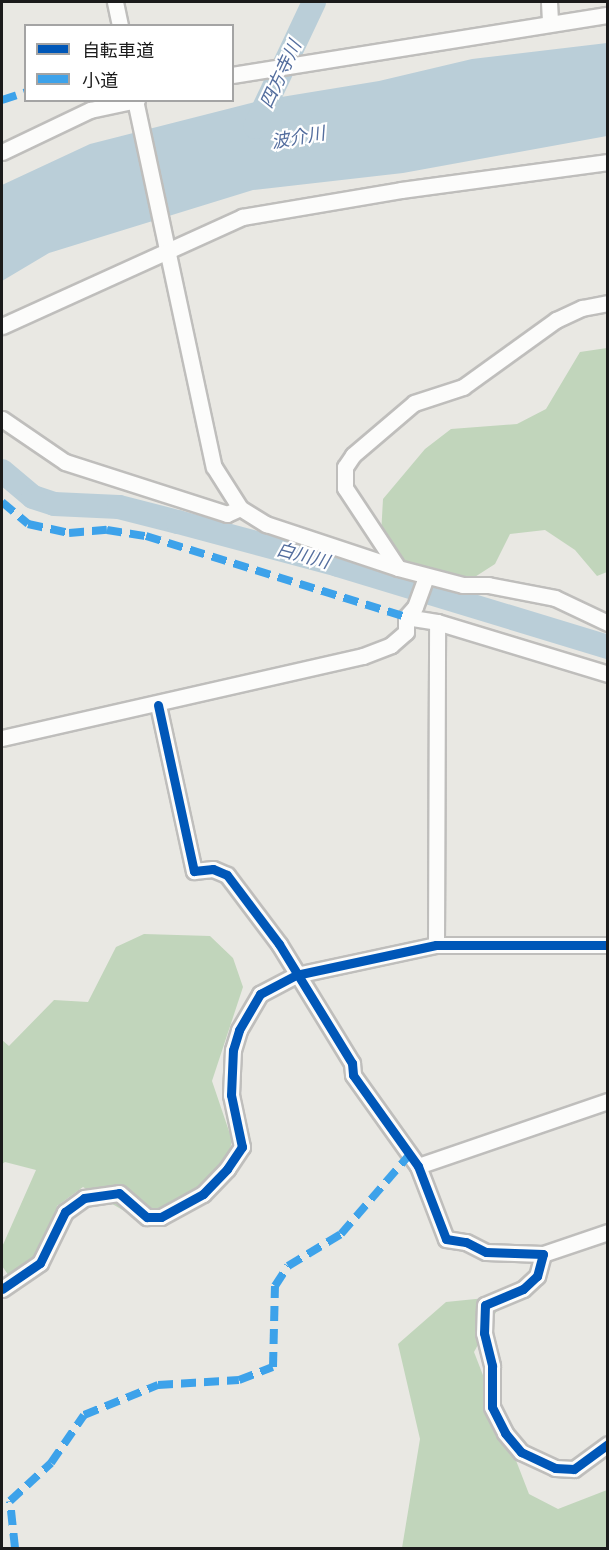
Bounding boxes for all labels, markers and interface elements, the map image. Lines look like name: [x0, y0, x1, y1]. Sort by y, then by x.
legend: [24, 24, 234, 102]
water label: 四方寺川: [255, 37, 305, 111]
text: 自転車道: [82, 38, 154, 62]
text: 小道: [82, 68, 118, 92]
water label: 波介川: [270, 122, 326, 152]
water label: 白川川: [274, 538, 332, 572]

